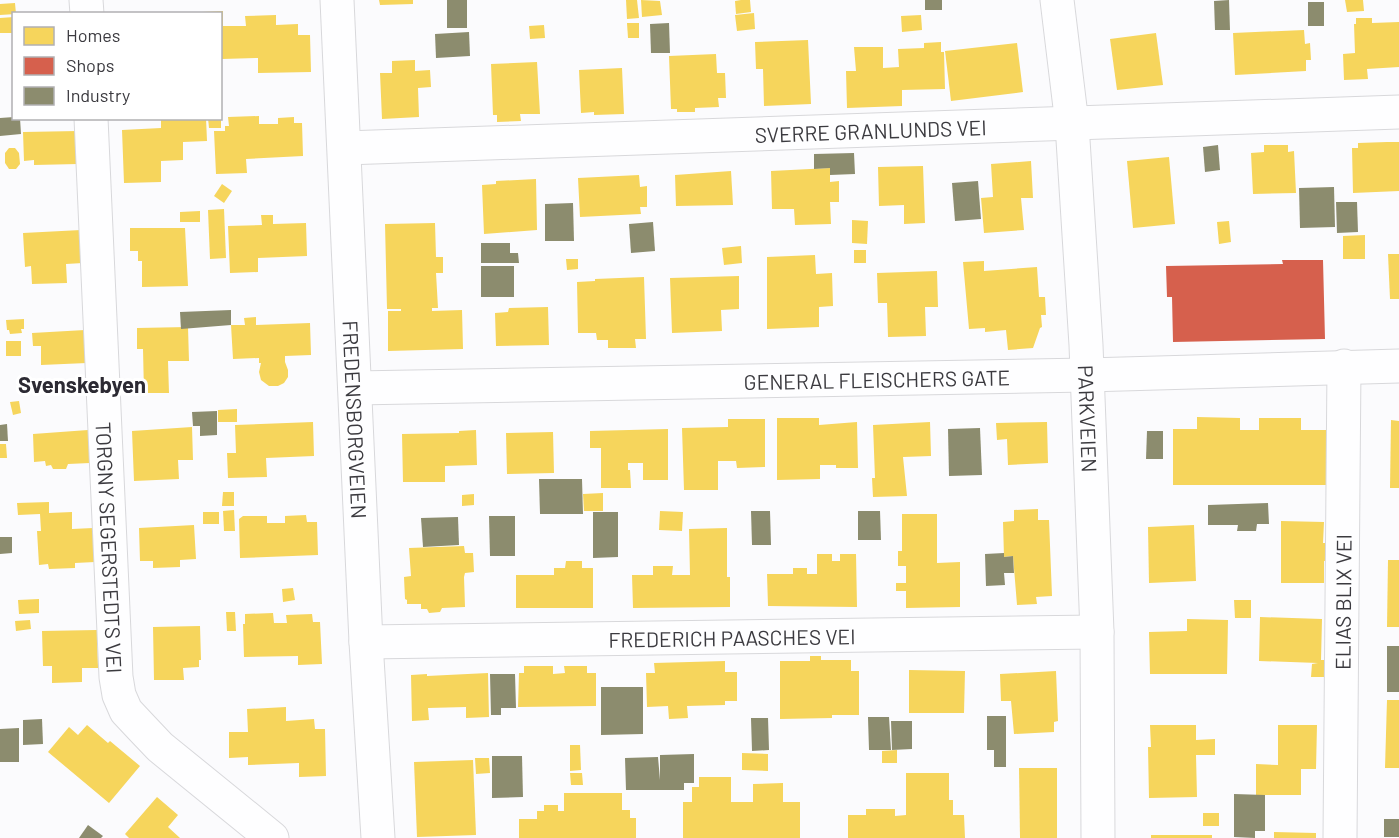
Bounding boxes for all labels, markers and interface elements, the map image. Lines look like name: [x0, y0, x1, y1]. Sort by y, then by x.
legend: [12, 12, 222, 120]
text: Homes: [66, 24, 120, 46]
text: Shops: [66, 54, 115, 76]
text: Industry: [66, 84, 130, 106]
street label: SVERRE GRANLUNDS VEI: [754, 114, 987, 146]
street label: FREDENSBORGVEIEN: [339, 320, 373, 519]
street label: GENERAL FLEISCHERS GATE: [743, 364, 1010, 394]
street label: PARKVEIEN: [1074, 364, 1103, 473]
district label: Svenskebyen: [18, 371, 146, 397]
street label: TORGNY SEGERSTEDTS VEI: [92, 421, 128, 674]
street label: ELIAS BLIX VEI: [1329, 534, 1355, 670]
street label: FREDERICH PAASCHES VEI: [608, 623, 856, 651]

